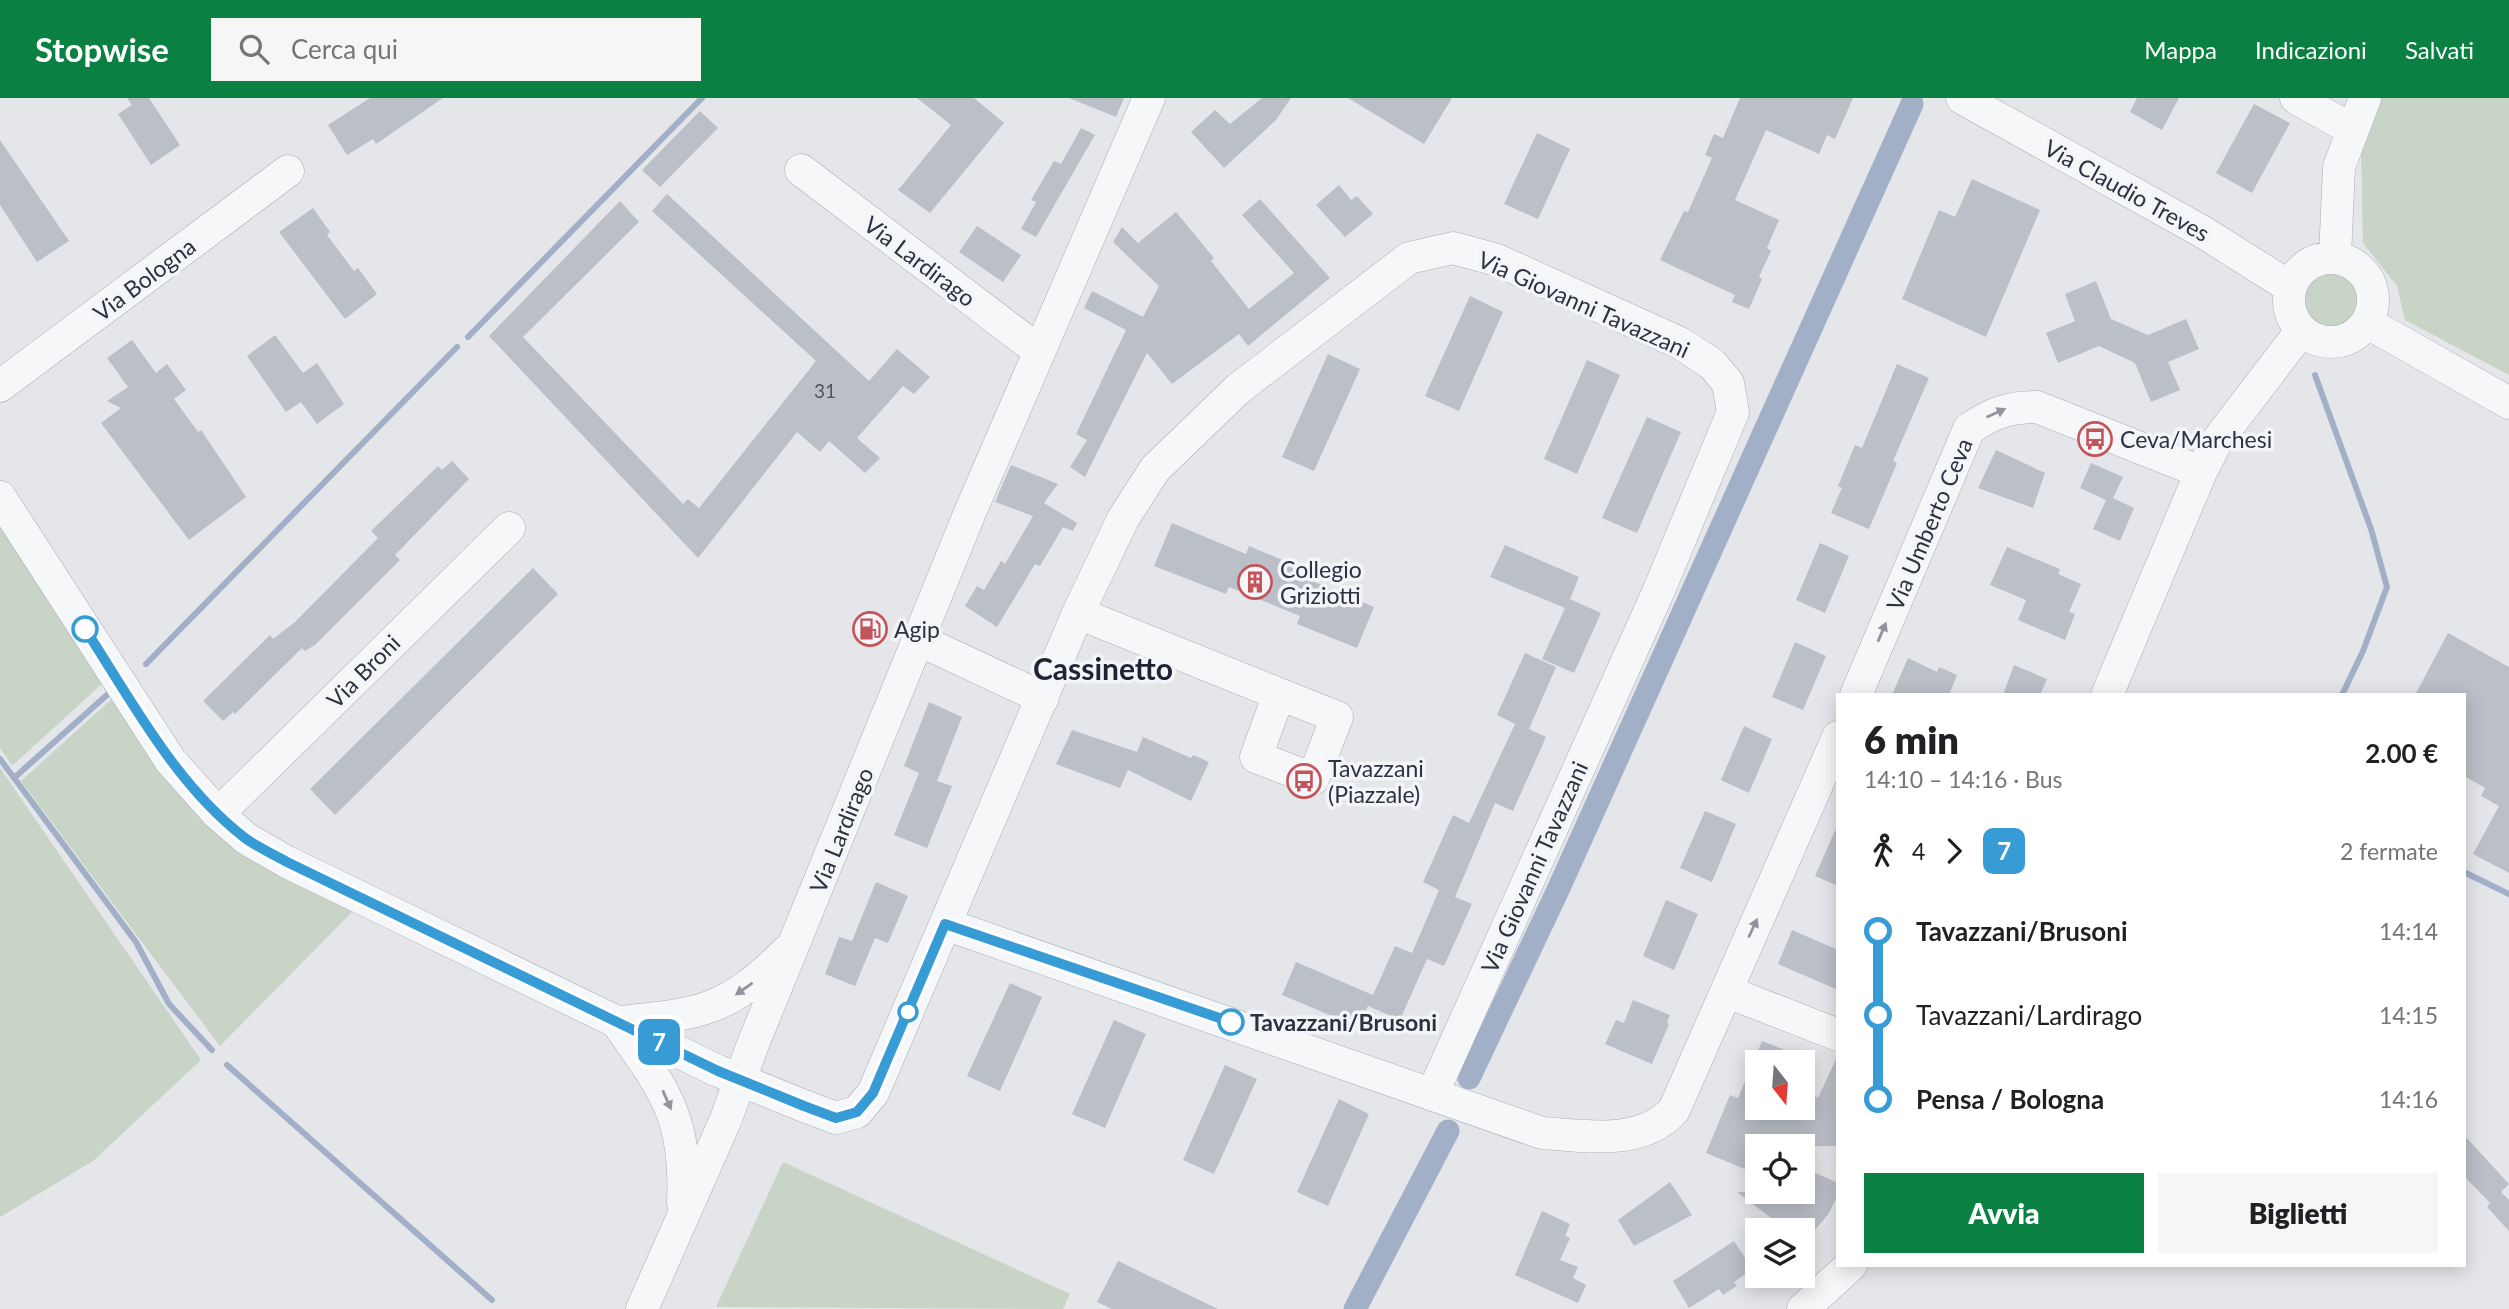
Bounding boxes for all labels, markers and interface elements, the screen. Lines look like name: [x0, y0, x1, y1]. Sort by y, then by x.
search box: [211, 18, 701, 81]
text: Stopwise: [35, 29, 169, 69]
icon: search: [235, 30, 273, 68]
text: Cerca qui: [291, 33, 398, 65]
text: Mappa: [2144, 35, 2217, 64]
text: Indicazioni: [2255, 35, 2367, 64]
text: Salvati: [2405, 35, 2474, 64]
street label: Via Claudio Treves: [2039, 133, 2215, 247]
street label: Via Lardirago: [859, 210, 981, 312]
street label: Via Bologna: [87, 231, 201, 327]
street label: Via Giovanni Tavazzani: [1474, 245, 1694, 363]
house number: 31: [814, 379, 836, 402]
one-way arrow: [1986, 407, 2006, 419]
bus stop icon: Ceva/Marchesi: [2076, 420, 2114, 458]
place label: Ceva/Marchesi: [2120, 425, 2272, 453]
street label: Via Umberto Ceva: [1880, 434, 1978, 614]
place label: Collegio Griziotti: [1280, 555, 1362, 609]
building icon: Collegio Griziotti: [1236, 563, 1274, 601]
fuel station icon: Agip: [851, 610, 889, 648]
place label: Agip: [894, 615, 940, 643]
unlabelled marker: [72, 616, 98, 642]
one-way arrow: [1877, 621, 1888, 642]
street label: Via Broni: [320, 628, 406, 714]
district label: Cassinetto: [1033, 650, 1173, 686]
text: 6 min: [1864, 716, 1959, 762]
text: 2.00 €: [2365, 737, 2438, 769]
place label: Tavazzani (Piazzale): [1328, 754, 1424, 808]
street label: Via Giovanni Tavazzani: [1475, 757, 1593, 977]
bus stop icon: Tavazzani (Piazzale): [1285, 762, 1323, 800]
street label: Via Lardirago: [803, 763, 879, 897]
text: 14:10 – 14:16 · Bus: [1864, 765, 2063, 793]
icon: walk: [1864, 832, 1902, 870]
icon: forward: [1935, 832, 1973, 870]
text: 7: [1997, 836, 2011, 865]
text: 4: [1912, 837, 1925, 865]
text: 2 fermate: [2340, 837, 2438, 865]
text: Tavazzani/Brusoni: [1916, 915, 2128, 947]
text: 14:14: [2379, 917, 2438, 945]
one-way arrow: [1747, 918, 1759, 938]
one-way arrow: [735, 982, 753, 996]
text: Tavazzani/Lardirago: [1916, 999, 2142, 1031]
text: 14:15: [2379, 1001, 2438, 1029]
unlabelled marker: [898, 1002, 918, 1022]
place label: Tavazzani/Brusoni: [1250, 1008, 1437, 1036]
marker: Tavazzani/Brusoni: [1218, 1009, 1244, 1035]
line badge: 7: [636, 1019, 682, 1065]
text: 7: [652, 1027, 666, 1056]
north arrow: [1745, 1050, 1815, 1120]
map controls: [1745, 1050, 1815, 1288]
text: Pensa / Bologna: [1916, 1083, 2104, 1115]
text: 14:16: [2379, 1085, 2438, 1113]
one-way arrow: [662, 1089, 673, 1110]
button: locate: [1745, 1134, 1815, 1204]
button: Avvia: [1864, 1173, 2144, 1253]
button: Biglietti: [2158, 1173, 2438, 1253]
button: layers: [1745, 1218, 1815, 1288]

